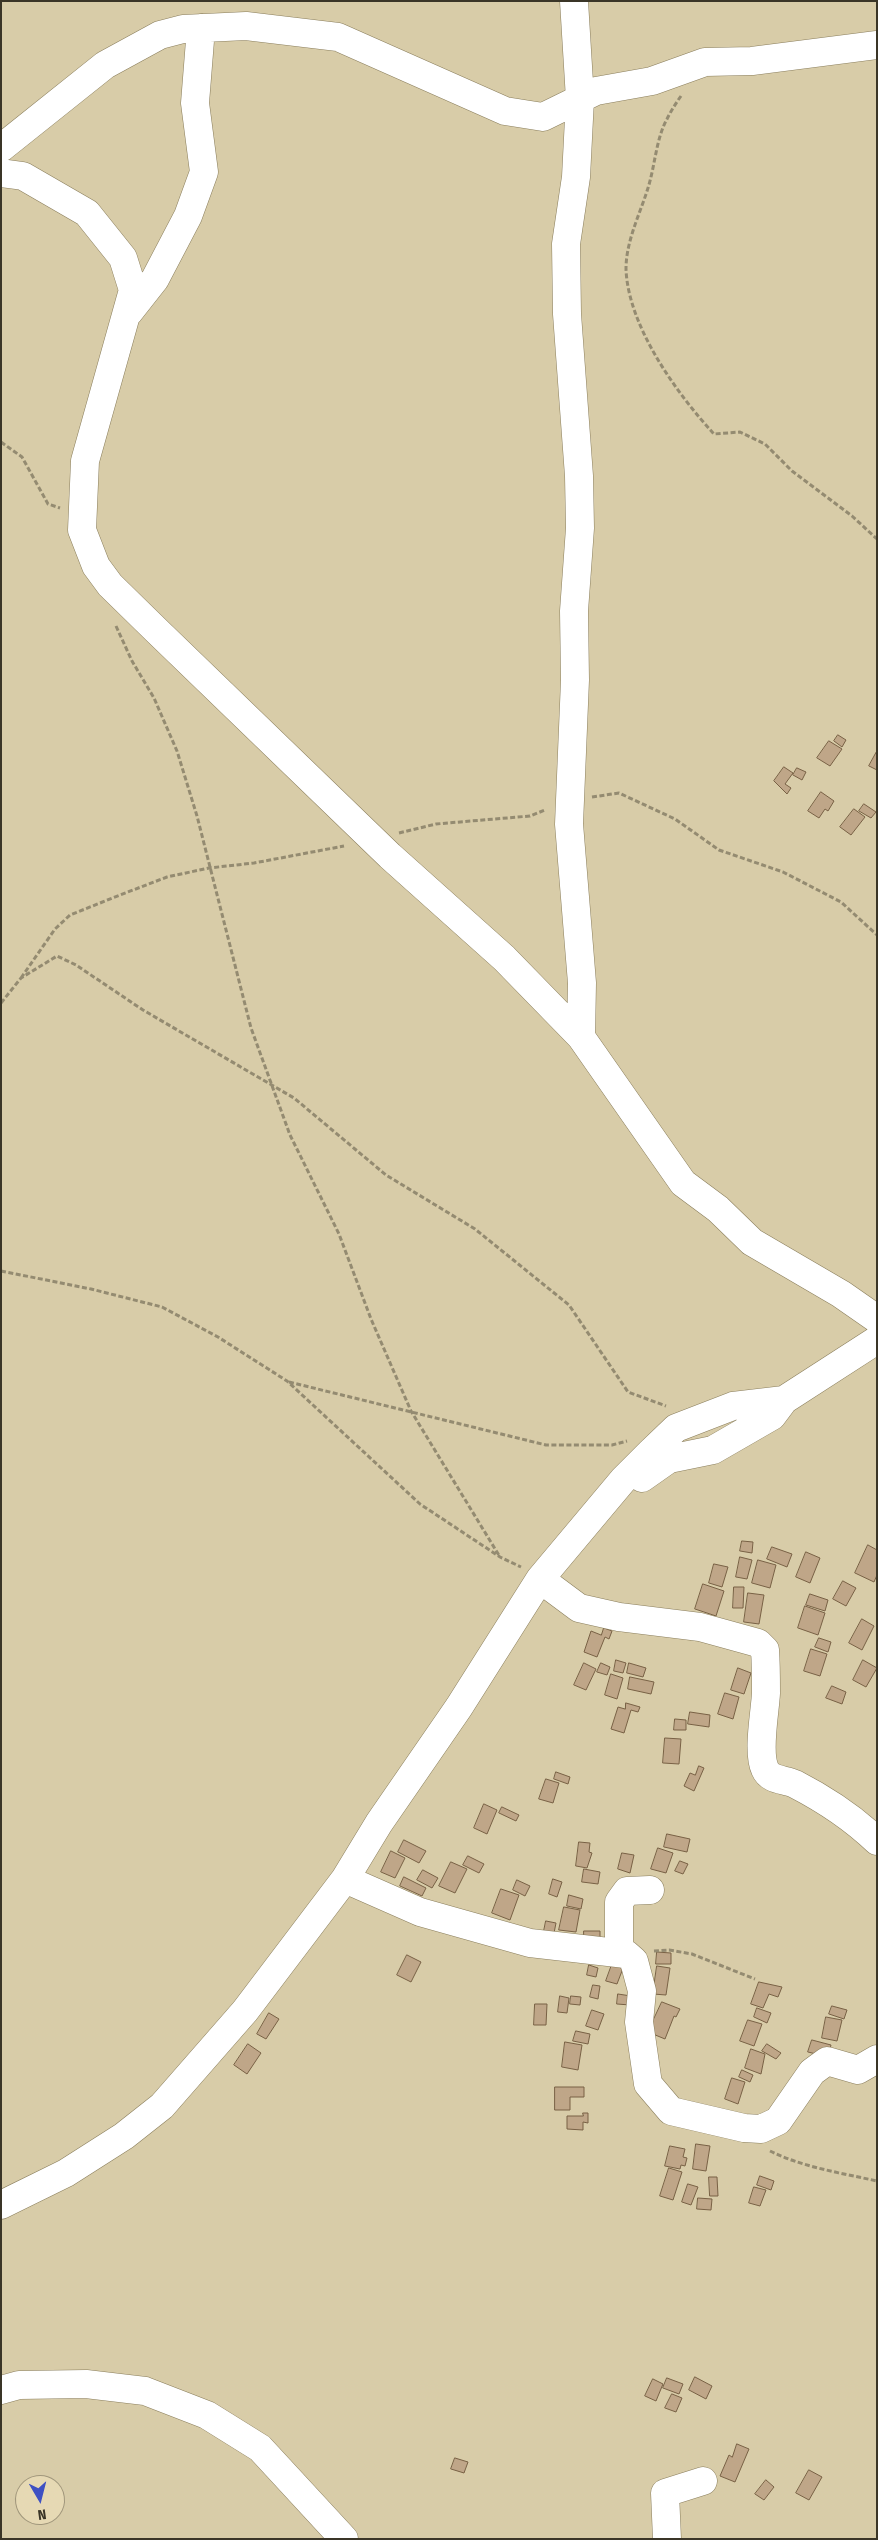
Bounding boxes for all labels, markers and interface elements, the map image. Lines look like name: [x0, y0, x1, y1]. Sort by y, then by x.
north arrow: [15, 2475, 65, 2525]
text: N: [37, 2505, 47, 2523]

